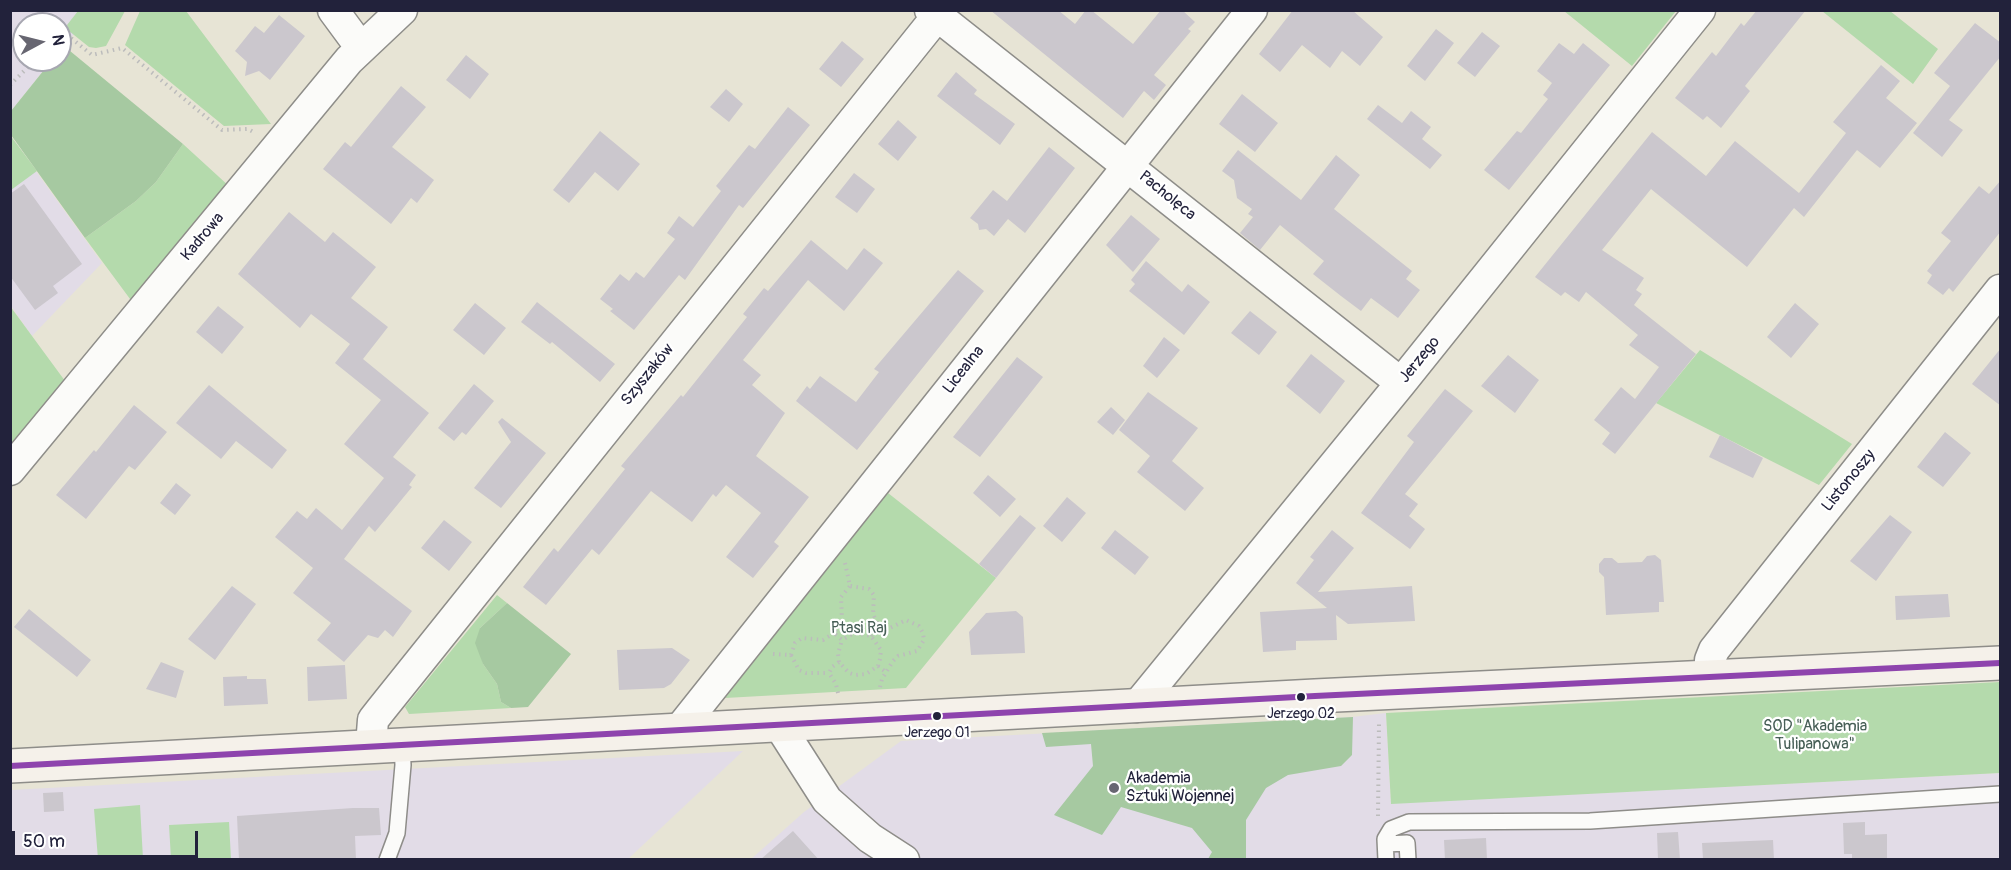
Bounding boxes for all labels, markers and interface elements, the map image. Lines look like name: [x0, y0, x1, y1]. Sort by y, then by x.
north arrow: [12, 12, 72, 72]
text: N: [47, 33, 68, 47]
street label: Pacholęca: [1135, 167, 1199, 225]
street label: Kadrowa: [177, 209, 229, 265]
street label: Jerzego: [1396, 333, 1444, 387]
street label: Szyszaków: [617, 340, 679, 410]
street label: Licealna: [939, 342, 989, 398]
street label: Listonoszy: [1818, 446, 1880, 516]
park label: Ptasi Raj: [831, 619, 887, 639]
marker: Jerzego 02: [1295, 691, 1307, 703]
place label: Jerzego 02: [1267, 706, 1335, 722]
marker: Jerzego 01: [931, 710, 943, 722]
park label: SOD "Akademia Tulipanowa": [1763, 717, 1867, 755]
place label: Jerzego 01: [904, 725, 970, 741]
place label: Akademia Sztuki Wojennej: [1126, 769, 1234, 807]
marker: Akademia Sztuki Wojennej: [1107, 781, 1121, 795]
scale bar: [15, 819, 201, 857]
text: 50 m: [23, 830, 65, 853]

